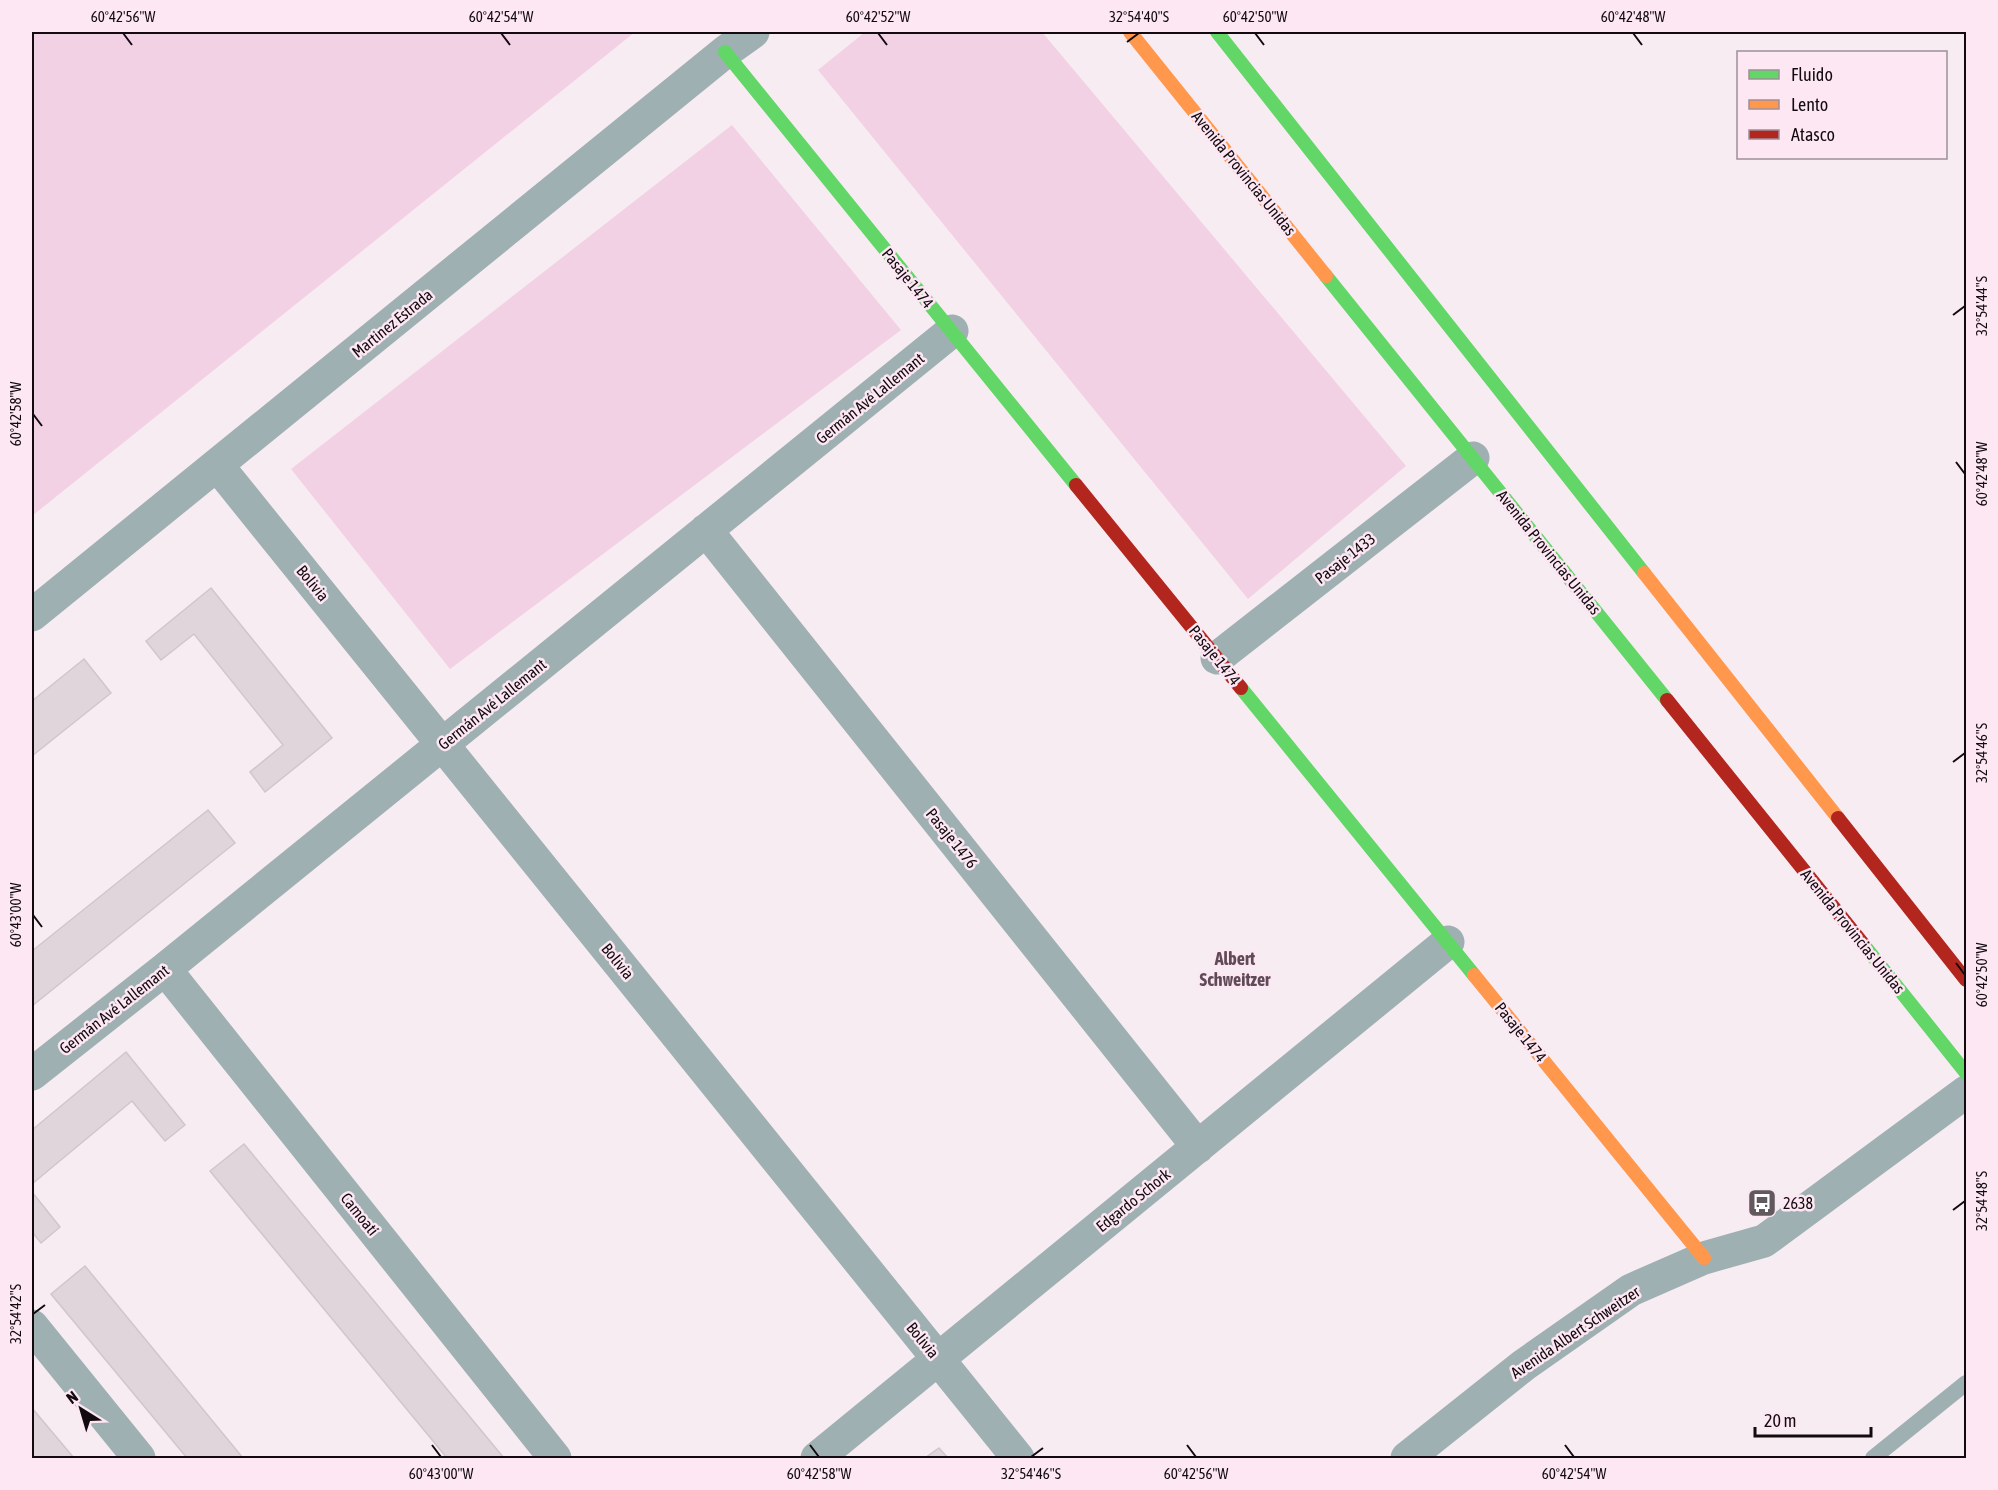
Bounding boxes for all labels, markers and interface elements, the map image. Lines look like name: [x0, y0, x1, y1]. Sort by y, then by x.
text: 60°42'56"W: [91, 8, 155, 25]
text: 60°42'54"W: [469, 8, 533, 25]
text: 60°42'52"W: [846, 8, 910, 25]
text: 32°54'40"S: [1109, 8, 1169, 25]
text: 60°42'50"W: [1223, 8, 1287, 25]
text: 60°42'48"W: [1601, 8, 1665, 25]
legend: [1737, 51, 1947, 159]
text: Fluido: [1791, 64, 1833, 85]
text: Lento: [1791, 94, 1828, 115]
street label: Avenida Provincias Unidas: [1188, 107, 1300, 239]
text: Atasco: [1791, 124, 1835, 145]
street label: Pasaje 1474: [878, 245, 937, 312]
text: 32°54'44"S: [1973, 276, 1990, 336]
street label: Martinez Estrada: [348, 285, 436, 361]
street label: Germán Avé Lallemant: [812, 349, 928, 447]
text: 60°42'58"W: [7, 382, 24, 446]
text: 60°42'48"W: [1973, 442, 1990, 506]
street label: Avenida Provincias Unidas: [1493, 486, 1605, 618]
street label: Pasaje 1433: [1311, 529, 1379, 588]
street label: Bolivia: [293, 562, 333, 604]
street label: Pasaje 1474: [1185, 622, 1244, 689]
street label: Germán Avé Lallemant: [434, 655, 550, 753]
text: 32°54'46"S: [1973, 723, 1990, 783]
street label: Pasaje 1476: [922, 805, 981, 872]
street label: Avenida Provincias Unidas: [1797, 865, 1909, 997]
text: 60°43'00"W: [7, 883, 24, 947]
street label: Bolivia: [598, 940, 638, 982]
text: 60°42'50"W: [1973, 943, 1990, 1007]
district label: Albert Schweitzer: [1200, 948, 1271, 990]
street label: Germán Avé Lallemant: [56, 961, 173, 1057]
street label: Pasaje 1474: [1491, 999, 1550, 1066]
street label: Edgardo Schork: [1092, 1165, 1174, 1236]
text: 32°54'48"S: [1973, 1171, 1990, 1231]
bus stop icon: 2638: [1746, 1187, 1778, 1219]
street label: Camoatí: [337, 1189, 383, 1239]
place label: 2638: [1783, 1194, 1813, 1212]
street label: Avenida Albert Schweitzer: [1507, 1282, 1643, 1382]
text: 32°54'42"S: [7, 1284, 24, 1344]
street label: Bolivia: [903, 1319, 943, 1361]
north arrow: [51, 1379, 111, 1439]
text: N: [63, 1387, 81, 1407]
scale bar: [1755, 1400, 1870, 1438]
text: 20 m: [1764, 1410, 1796, 1431]
text: 60°43'00"W: [409, 1465, 473, 1482]
text: 60°42'58"W: [787, 1465, 851, 1482]
text: 32°54'46"S: [1001, 1465, 1061, 1482]
text: 60°42'56"W: [1164, 1465, 1228, 1482]
text: 60°42'54"W: [1542, 1465, 1606, 1482]

